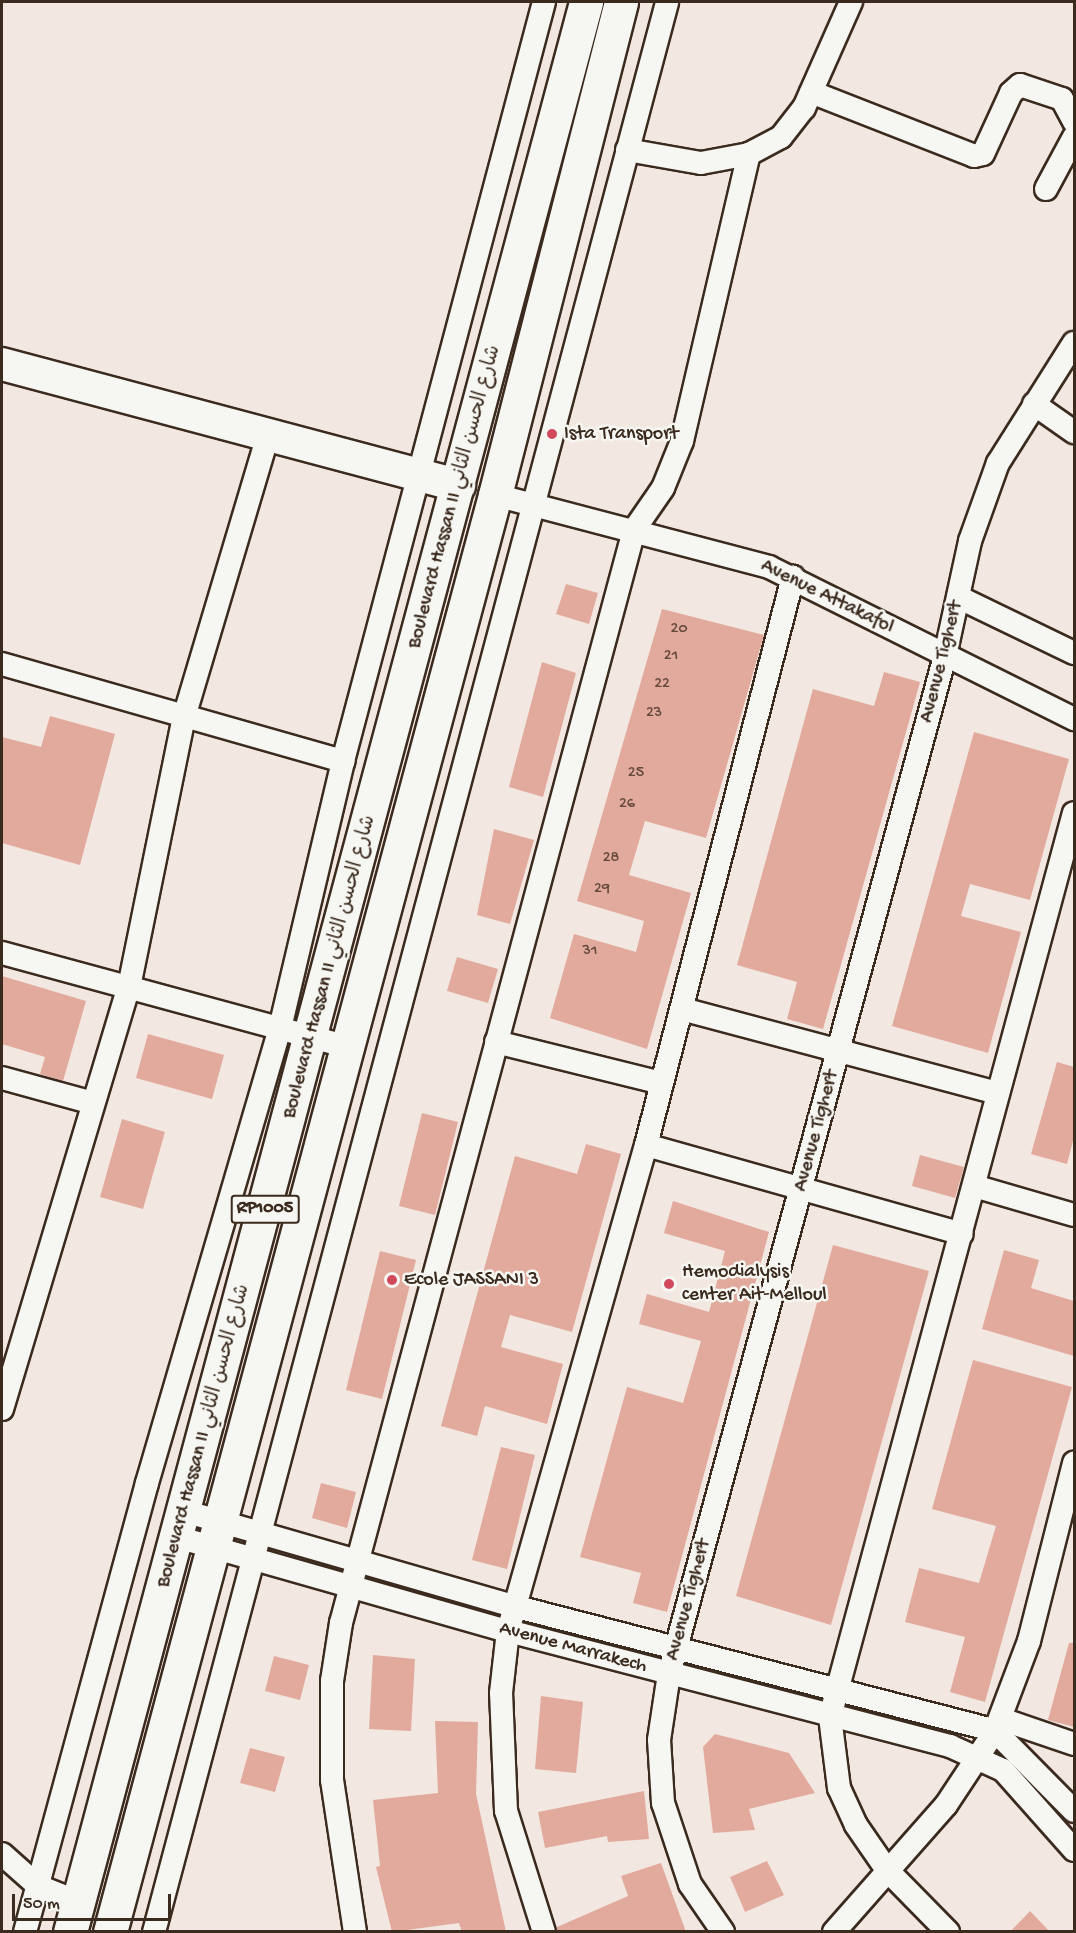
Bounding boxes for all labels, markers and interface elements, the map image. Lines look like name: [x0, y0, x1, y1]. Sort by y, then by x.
street label: Boulevard Hassan II شارع الحسن الثاني: [403, 343, 507, 651]
place label: Ista Transport: [564, 422, 678, 446]
marker: Ista Transport: [545, 427, 559, 441]
street label: Avenue Attakafol: [757, 554, 897, 640]
street label: Avenue Tighert: [915, 599, 969, 725]
house number: 20: [671, 620, 687, 640]
house number: 21: [664, 647, 678, 667]
house number: 22: [654, 675, 670, 695]
house number: 23: [646, 704, 662, 724]
house number: 25: [628, 764, 644, 784]
house number: 26: [619, 795, 635, 815]
street label: Boulevard Hassan II شارع الحسن الثاني: [278, 813, 382, 1121]
house number: 28: [603, 849, 619, 869]
house number: 29: [594, 880, 610, 900]
house number: 31: [583, 942, 597, 962]
street label: Avenue Tighert: [789, 1068, 845, 1194]
road number: RP1005: [230, 1194, 300, 1224]
place label: Hemodialysis center Ait-Melloul: [682, 1260, 827, 1307]
place label: Ecole JASSANI 3: [404, 1268, 539, 1292]
marker: Ecole JASSANI 3: [385, 1273, 399, 1287]
marker: Hemodialysis center Ait-Melloul: [660, 1275, 678, 1293]
street label: Boulevard Hassan II شارع الحسن الثاني: [152, 1282, 256, 1590]
street label: Avenue Tighert: [661, 1537, 717, 1663]
street label: Avenue Marrakech: [497, 1617, 649, 1679]
scale bar: [15, 1882, 174, 1920]
text: 50 m: [23, 1894, 60, 1915]

